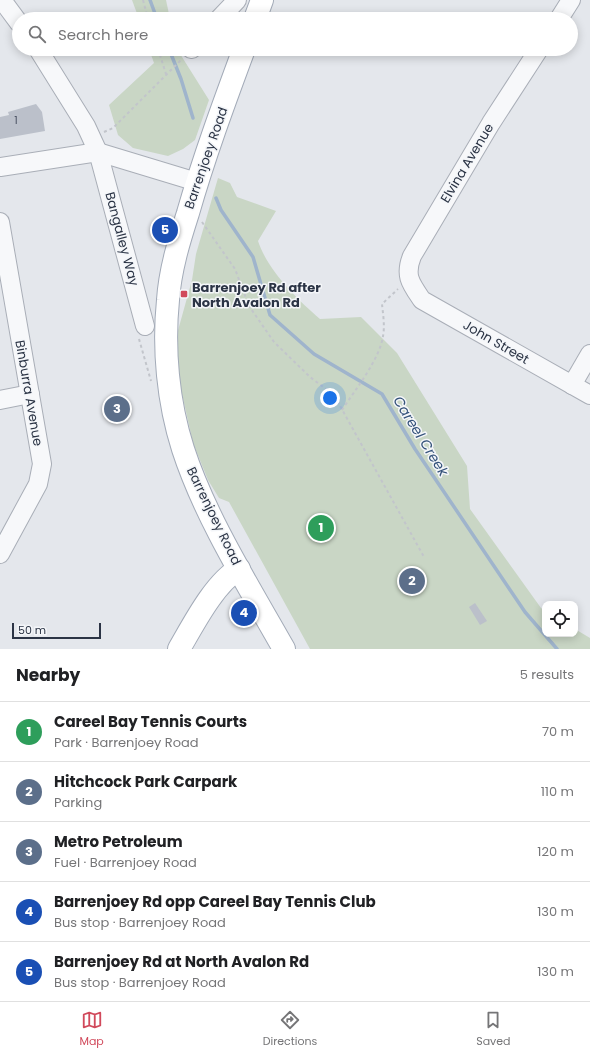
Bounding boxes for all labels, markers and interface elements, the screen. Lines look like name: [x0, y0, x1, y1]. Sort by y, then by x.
search box: [12, 12, 578, 56]
icon: search: [26, 23, 48, 45]
text: Search here: [58, 24, 148, 45]
street label: Barrenjoey Road: [180, 104, 232, 212]
house number: 1: [14, 112, 18, 128]
street label: Elvina Avenue: [436, 120, 498, 206]
street label: Bangalley Way: [100, 190, 144, 289]
pin: 5: [152, 215, 178, 245]
place label: Barrenjoey Rd after North Avalon Rd: [192, 278, 321, 312]
marker: Barrenjoey Rd after North Avalon Rd: [179, 289, 189, 299]
street label: John Street: [459, 315, 533, 369]
street label: Binburra Avenue: [10, 338, 48, 448]
your location: [320, 388, 340, 408]
water label: Careel Creek: [388, 392, 454, 481]
pin: 3: [104, 394, 130, 424]
street label: Barrenjoey Road: [182, 464, 246, 568]
pin: 1: [308, 513, 334, 543]
pin: 2: [399, 566, 425, 596]
pin: 4: [231, 598, 257, 628]
map controls: [542, 601, 578, 637]
button: locate: [542, 601, 578, 637]
scale bar: [12, 621, 101, 640]
text: 50 m: [18, 622, 46, 638]
text: Nearby: [16, 663, 80, 687]
text: 5 results: [520, 665, 574, 684]
text: Careel Bay Tennis Courts: [54, 711, 247, 732]
text: 1: [27, 722, 31, 741]
text: 70 m: [542, 722, 574, 741]
text: Park · Barrenjoey Road: [54, 733, 199, 752]
text: Hitchcock Park Carpark: [54, 771, 237, 792]
text: 2: [25, 782, 33, 801]
text: 110 m: [541, 782, 574, 801]
text: Parking: [54, 793, 102, 812]
text: Metro Petroleum: [54, 831, 183, 852]
text: 3: [25, 842, 33, 861]
text: 120 m: [537, 842, 574, 861]
text: Fuel · Barrenjoey Road: [54, 853, 197, 872]
text: Barrenjoey Rd opp Careel Bay Tennis Club: [54, 891, 376, 912]
text: 4: [25, 902, 33, 921]
text: 130 m: [537, 902, 574, 921]
text: Bus stop · Barrenjoey Road: [54, 913, 226, 932]
text: Barrenjoey Rd at North Avalon Rd: [54, 951, 309, 972]
text: 5: [25, 962, 33, 981]
text: 130 m: [537, 962, 574, 981]
text: Bus stop · Barrenjoey Road: [54, 973, 226, 992]
tab: Map: [79, 1009, 104, 1050]
tab: Directions: [263, 1009, 317, 1050]
tab: Saved: [476, 1009, 511, 1050]

